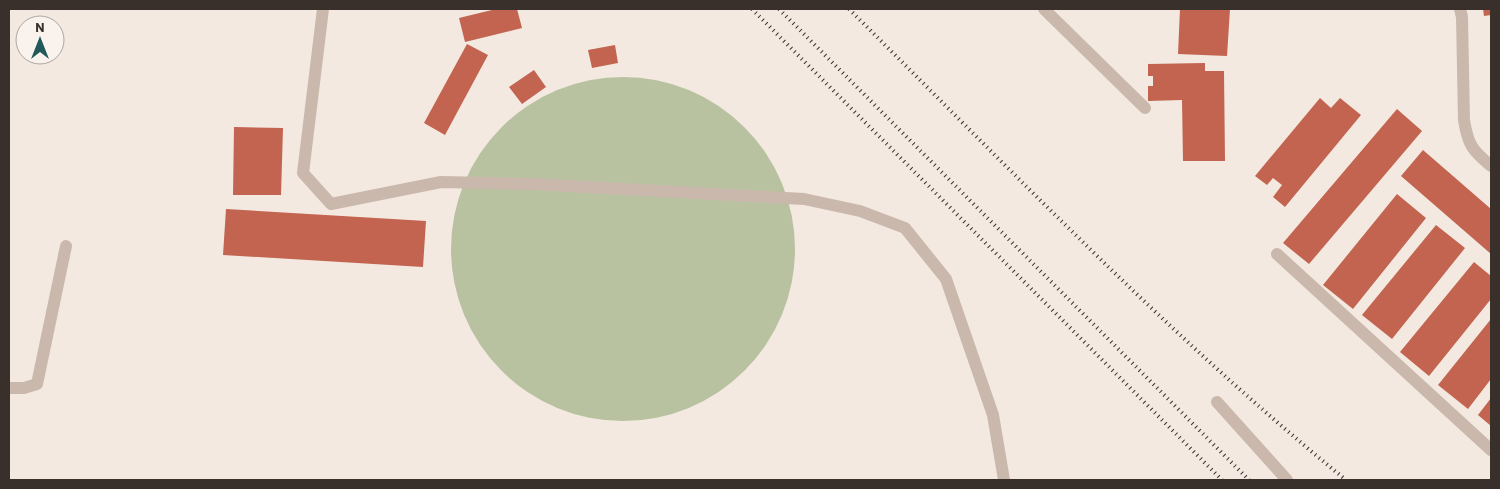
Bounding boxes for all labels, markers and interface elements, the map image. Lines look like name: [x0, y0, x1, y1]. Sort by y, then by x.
north arrow: [15, 15, 65, 65]
text: N: [35, 18, 45, 35]

